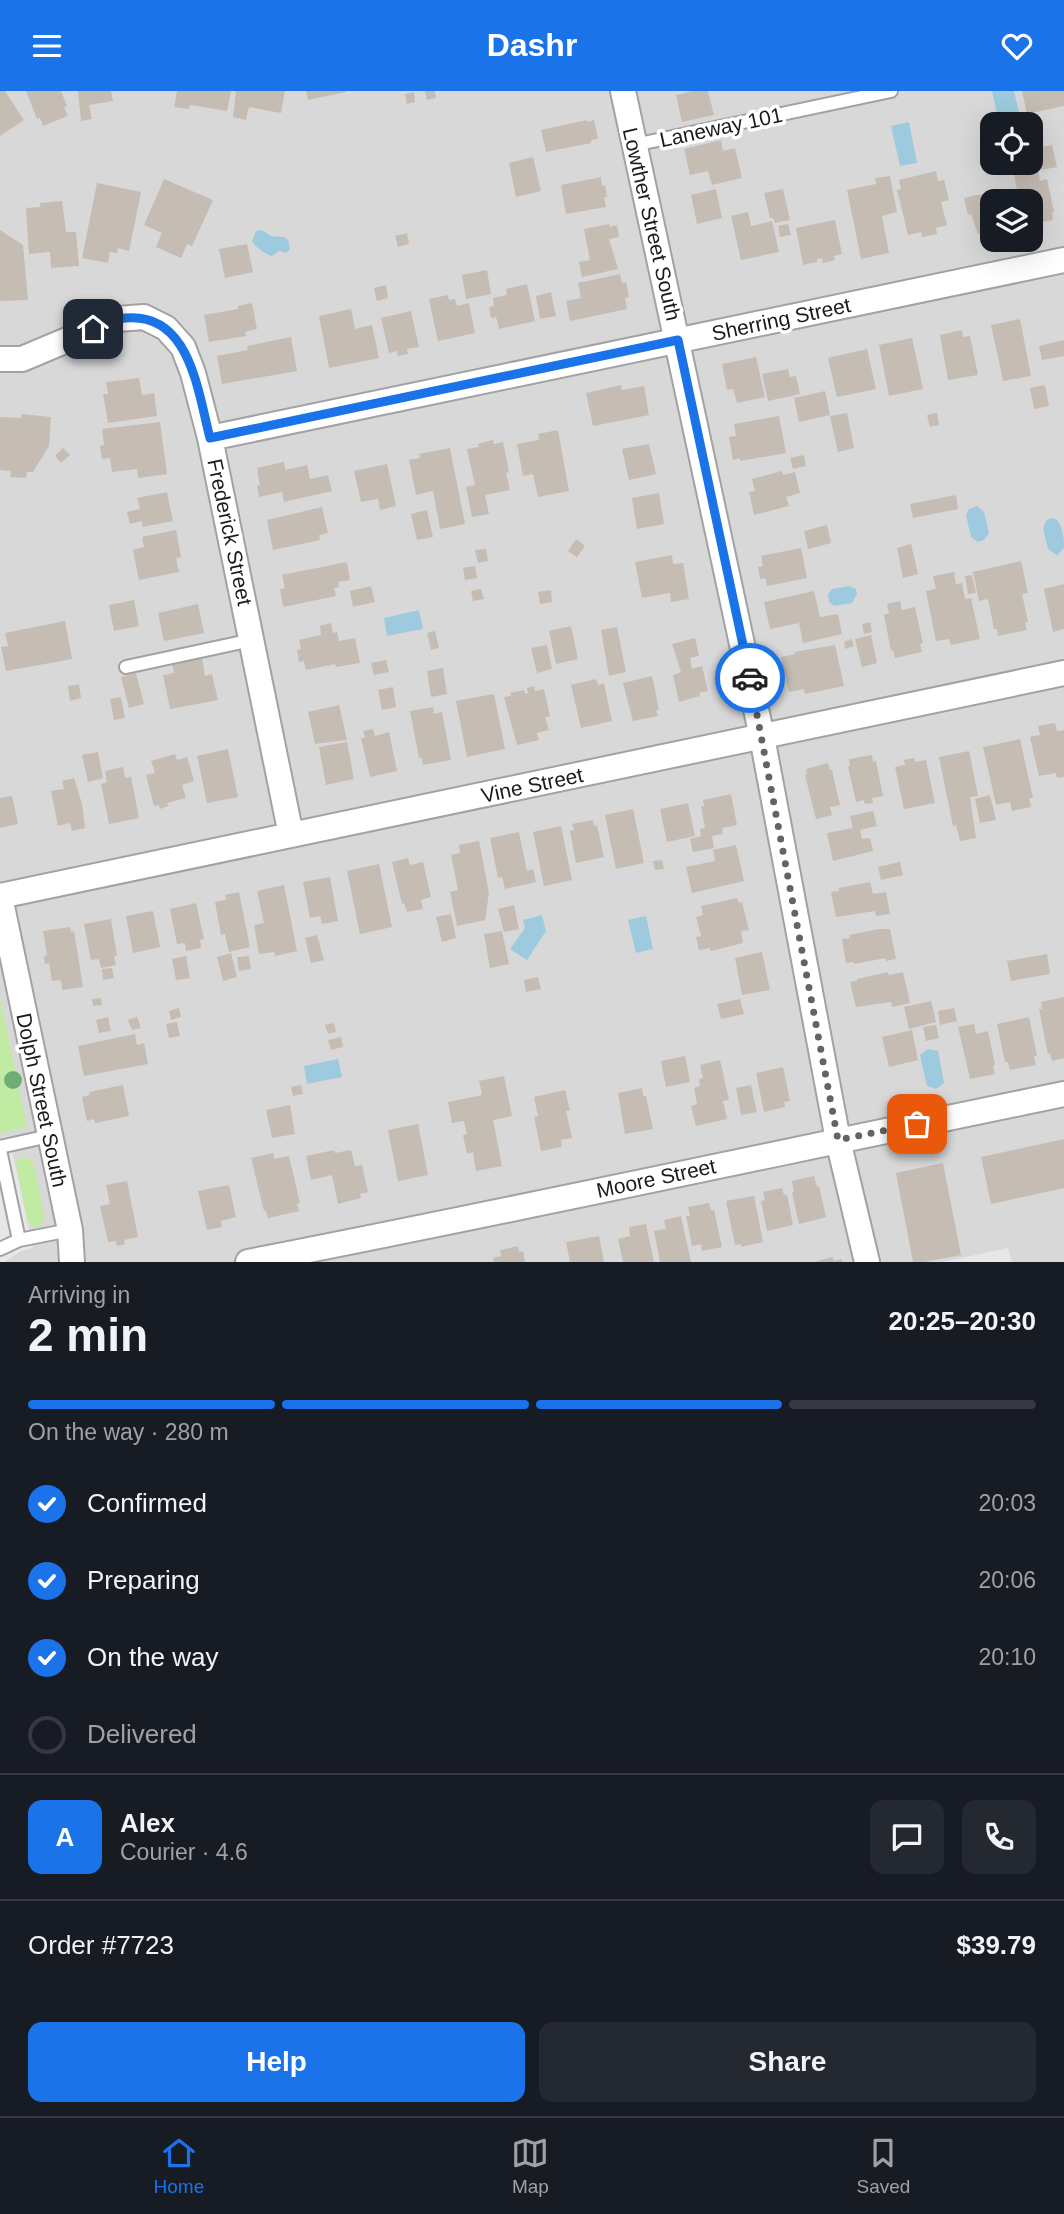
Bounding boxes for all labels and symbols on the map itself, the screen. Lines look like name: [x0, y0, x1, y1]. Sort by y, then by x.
street label: Laneway 101: [658, 103, 784, 151]
street label: Lowther Street South: [619, 125, 685, 323]
street label: Sherring Street: [710, 293, 853, 345]
pin: [63, 299, 123, 359]
street label: Frederick Street: [203, 457, 257, 608]
courier: [715, 643, 785, 713]
street label: Vine Street: [479, 763, 585, 807]
street label: Dolph Street South: [12, 1011, 72, 1189]
pin: [887, 1094, 947, 1154]
street label: Moore Street: [594, 1154, 718, 1202]

